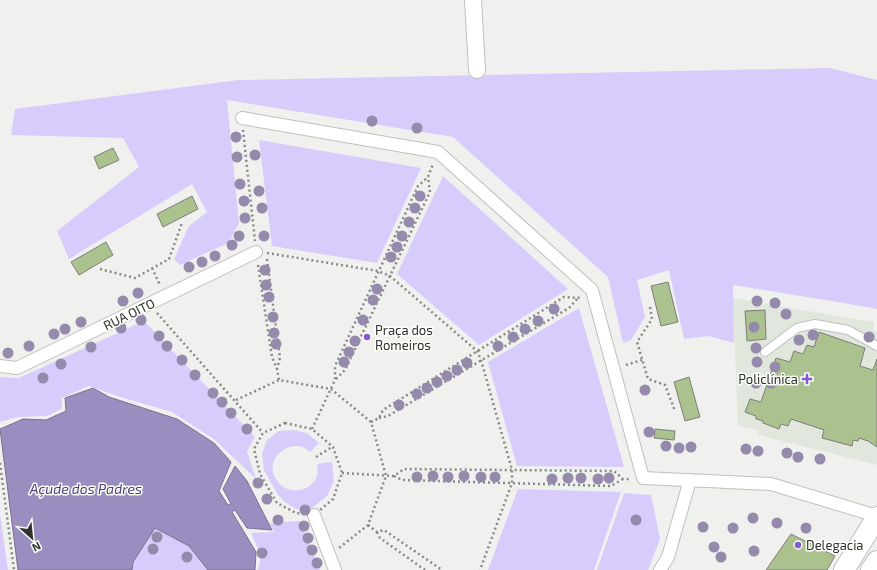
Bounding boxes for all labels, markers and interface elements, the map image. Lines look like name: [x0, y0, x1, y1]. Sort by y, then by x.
street label: RUA OITO: [101, 295, 157, 333]
place label: Praça dos Romeiros: [375, 322, 433, 353]
marker: Praça dos Romeiros: [362, 332, 372, 342]
place label: Policlínica: [738, 371, 798, 387]
marker: Policlínica: [801, 373, 813, 385]
water label: Açude dos Padres: [29, 480, 142, 498]
north arrow: [12, 518, 52, 558]
place label: Delegacia: [806, 537, 864, 553]
text: N: [30, 540, 43, 555]
marker: Delegacia: [793, 540, 803, 550]

